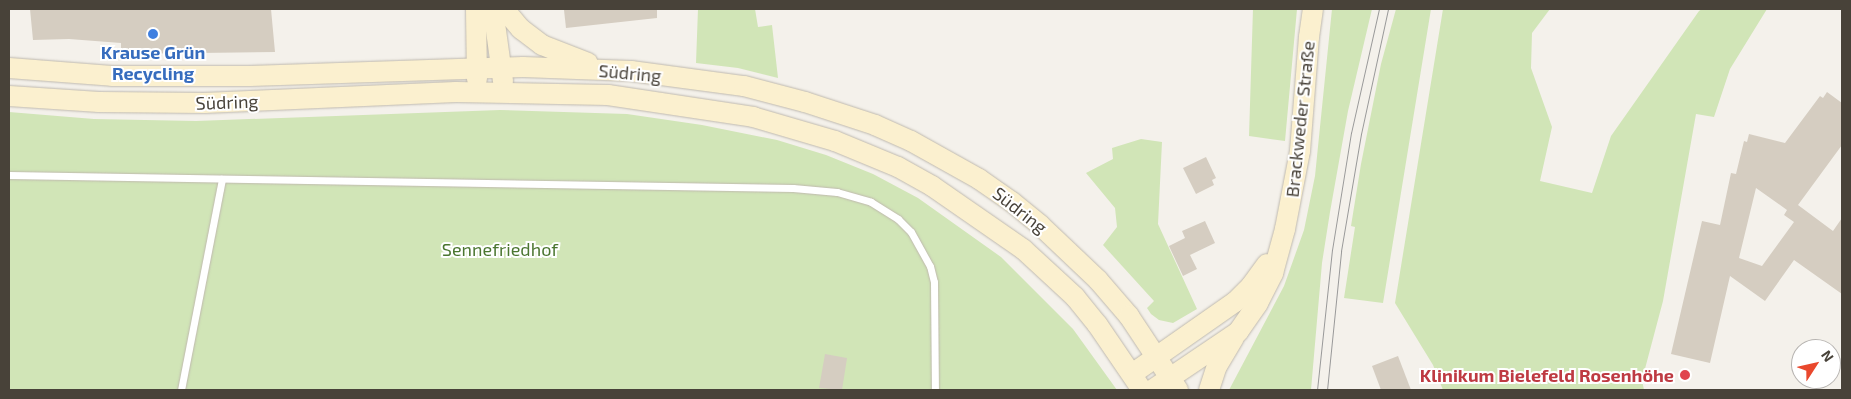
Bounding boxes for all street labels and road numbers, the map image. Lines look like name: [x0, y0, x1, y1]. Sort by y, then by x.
street label: Brackweder Straße: [1281, 39, 1319, 199]
street label: Südring: [598, 60, 662, 86]
street label: Südring: [195, 90, 259, 114]
street label: Südring: [989, 182, 1051, 238]

